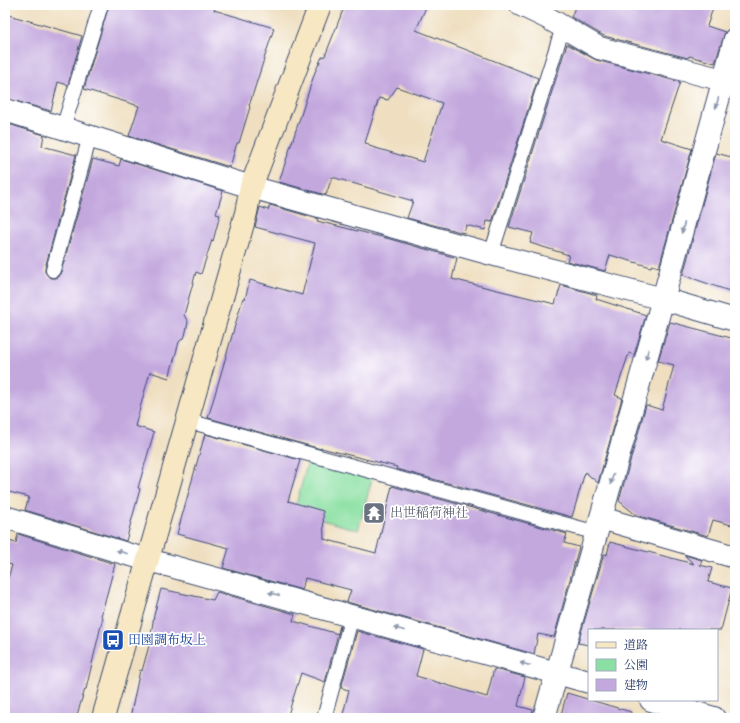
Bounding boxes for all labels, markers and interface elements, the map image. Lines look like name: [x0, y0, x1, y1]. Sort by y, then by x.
one-way arrow: [714, 97, 720, 109]
one-way arrow: [679, 222, 685, 235]
one-way arrow: [644, 348, 650, 360]
one-way arrow: [609, 473, 615, 485]
temple icon: 出世稲荷神社: [361, 500, 387, 526]
place label: 出世稲荷神社: [390, 505, 468, 521]
one-way arrow: [116, 549, 128, 555]
one-way arrow: [268, 591, 280, 597]
one-way arrow: [393, 626, 405, 632]
bus stop icon: 田園調布坂上: [100, 627, 126, 653]
legend: [588, 629, 718, 701]
place label: 田園調布坂上: [128, 632, 206, 648]
text: 道路: [624, 638, 648, 653]
text: 公園: [624, 658, 648, 673]
one-way arrow: [518, 661, 530, 667]
text: 建物: [624, 678, 648, 693]

